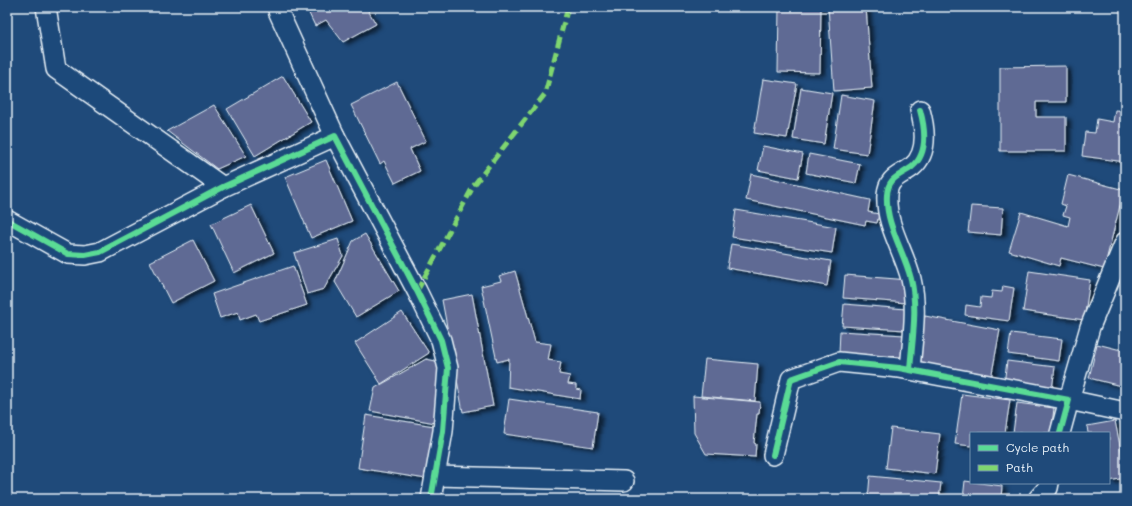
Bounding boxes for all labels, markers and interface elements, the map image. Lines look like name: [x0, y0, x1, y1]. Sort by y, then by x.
legend: [970, 432, 1110, 484]
text: Cycle path: [1006, 439, 1069, 455]
text: Path: [1006, 459, 1033, 475]

